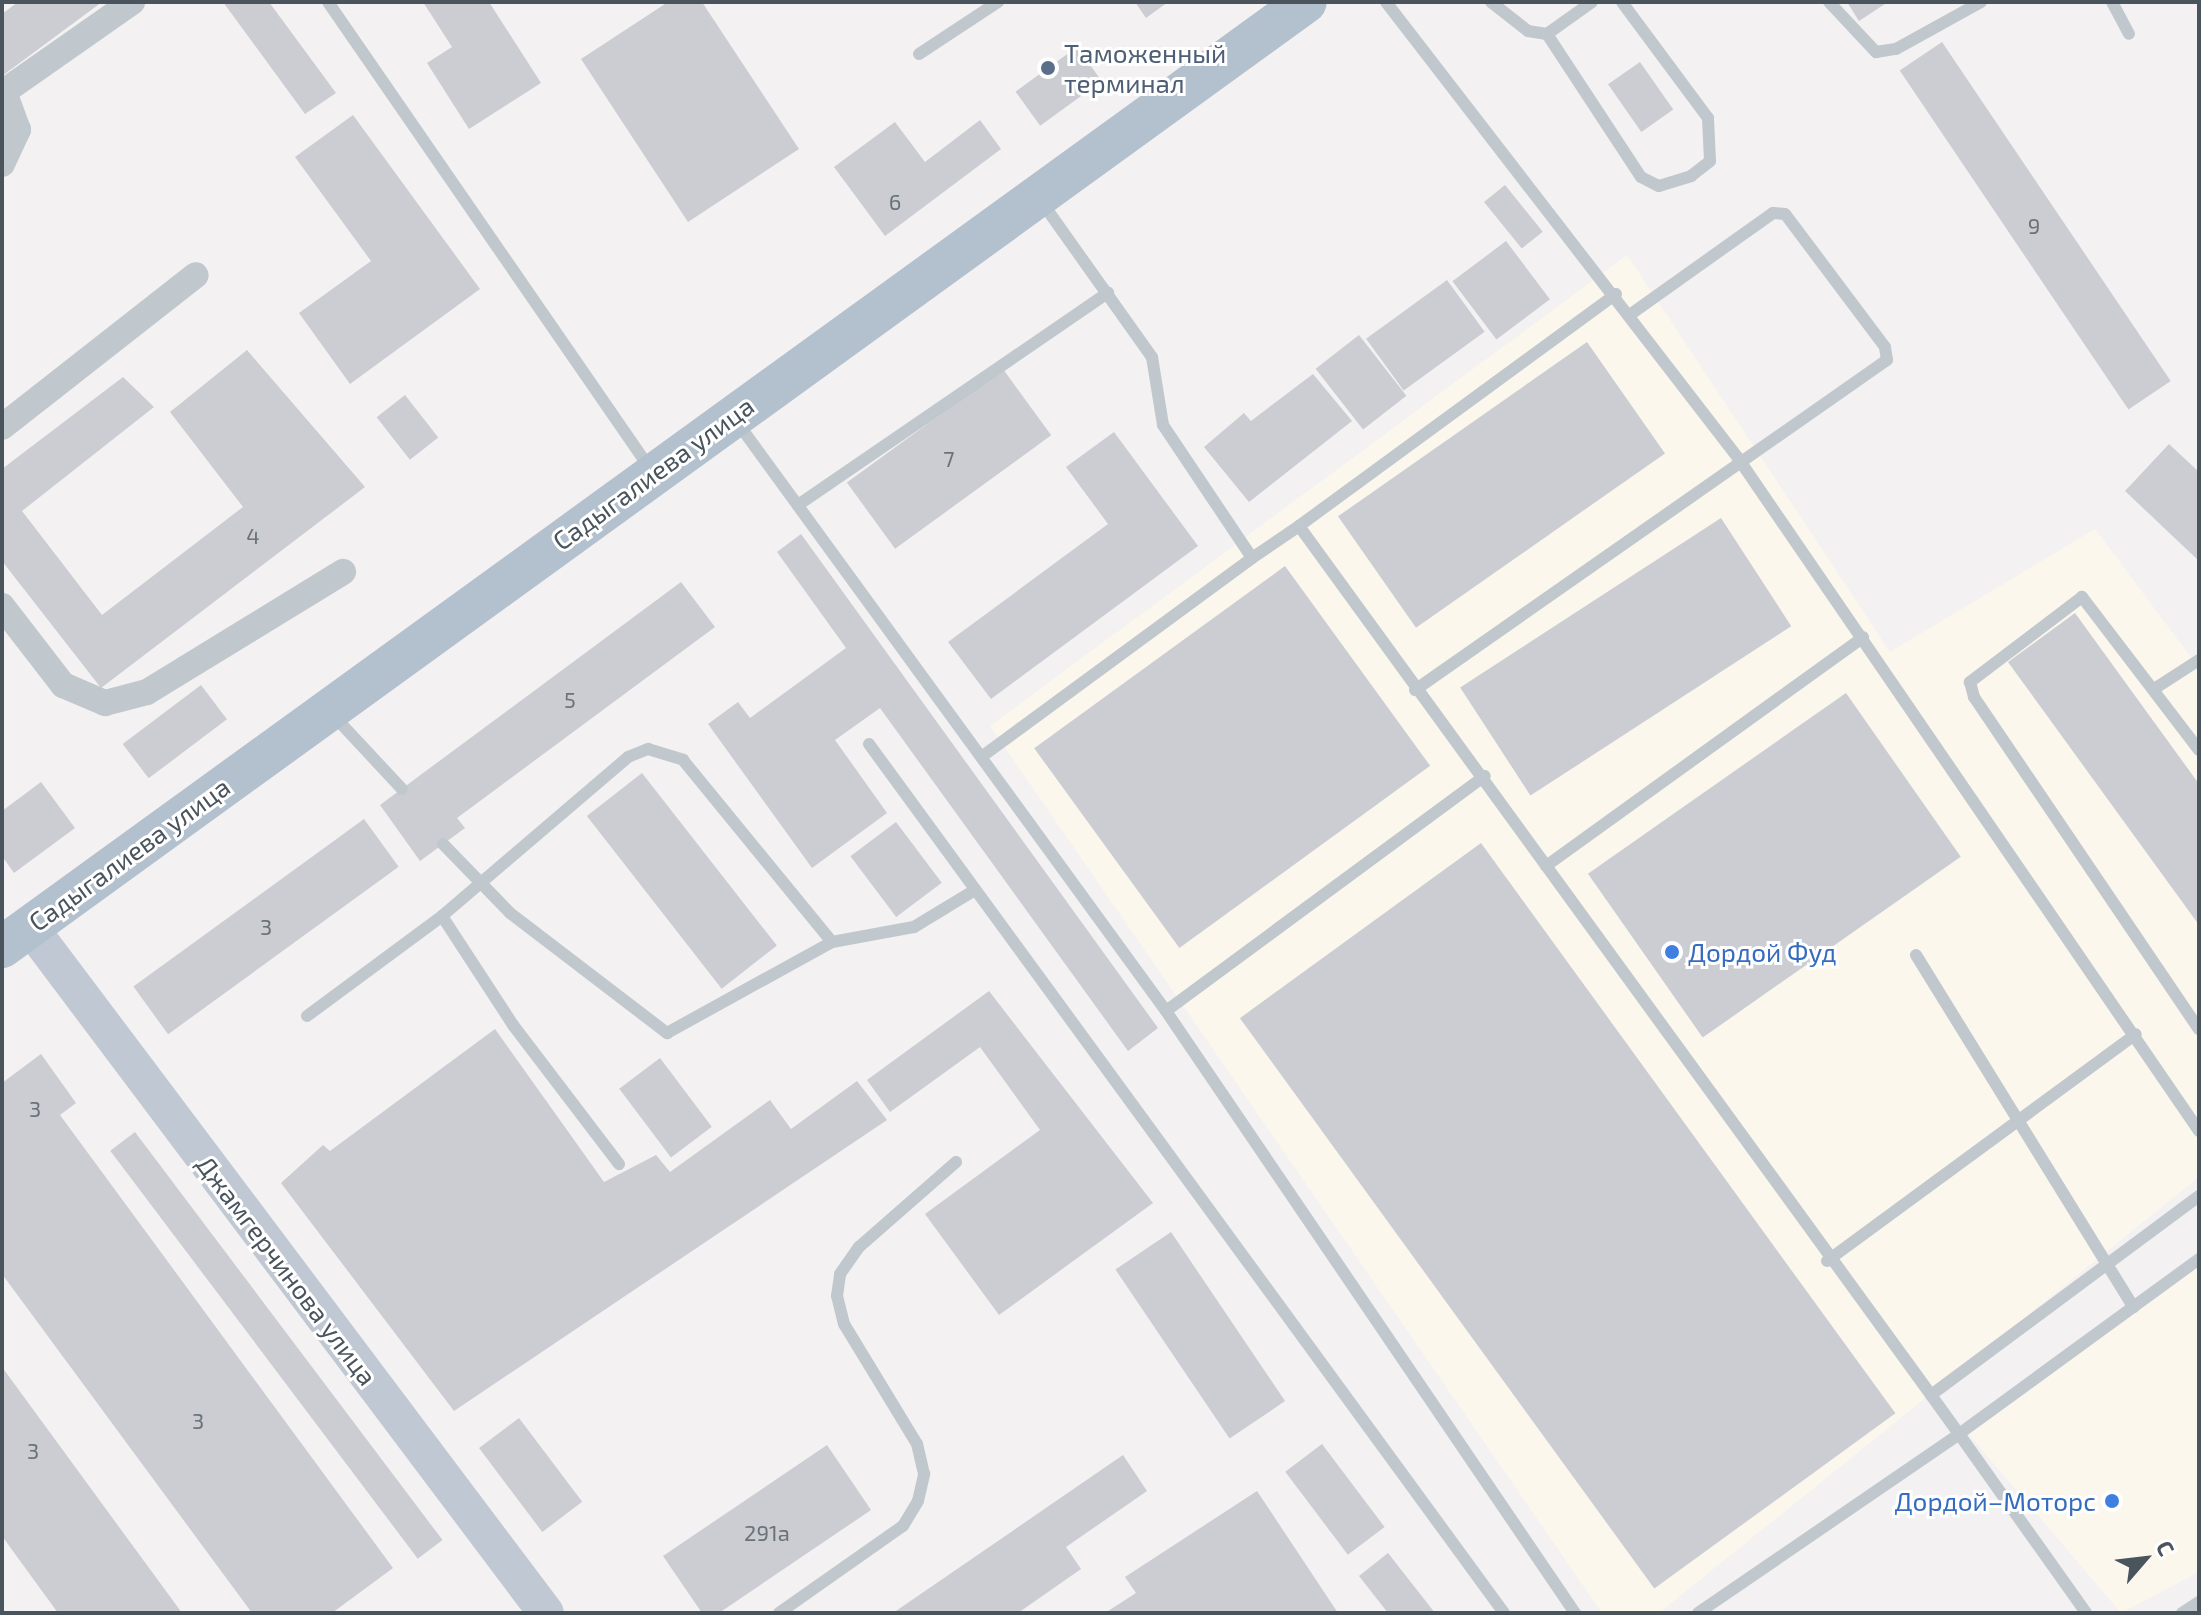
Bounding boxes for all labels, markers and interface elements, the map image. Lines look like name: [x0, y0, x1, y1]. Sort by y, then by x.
place label: Таможенный терминал: [1064, 37, 1226, 98]
marker: Таможенный терминал: [1039, 59, 1057, 77]
house number: 6: [889, 189, 901, 215]
house number: 9: [2028, 213, 2040, 239]
street label: Садыгалиева улица: [546, 390, 760, 556]
house number: 7: [943, 446, 955, 472]
house number: 4: [246, 523, 260, 549]
house number: 5: [564, 687, 576, 713]
street label: Садыгалиева улица: [22, 771, 236, 937]
house number: 3: [260, 914, 272, 940]
place label: Дордой Фуд: [1688, 936, 1837, 968]
marker: Дордой Фуд: [1663, 943, 1681, 961]
house number: 3: [29, 1096, 41, 1122]
street label: Джамгерчинова улица: [190, 1149, 384, 1391]
house number: 3: [192, 1408, 204, 1434]
house number: 3: [27, 1438, 39, 1464]
place label: Дордой–Моторс: [1895, 1485, 2096, 1517]
marker: Дордой–Моторс: [2103, 1492, 2121, 1510]
north arrow: [2105, 1519, 2185, 1599]
house number: 291a: [744, 1520, 790, 1546]
text: С: [2152, 1536, 2181, 1560]

